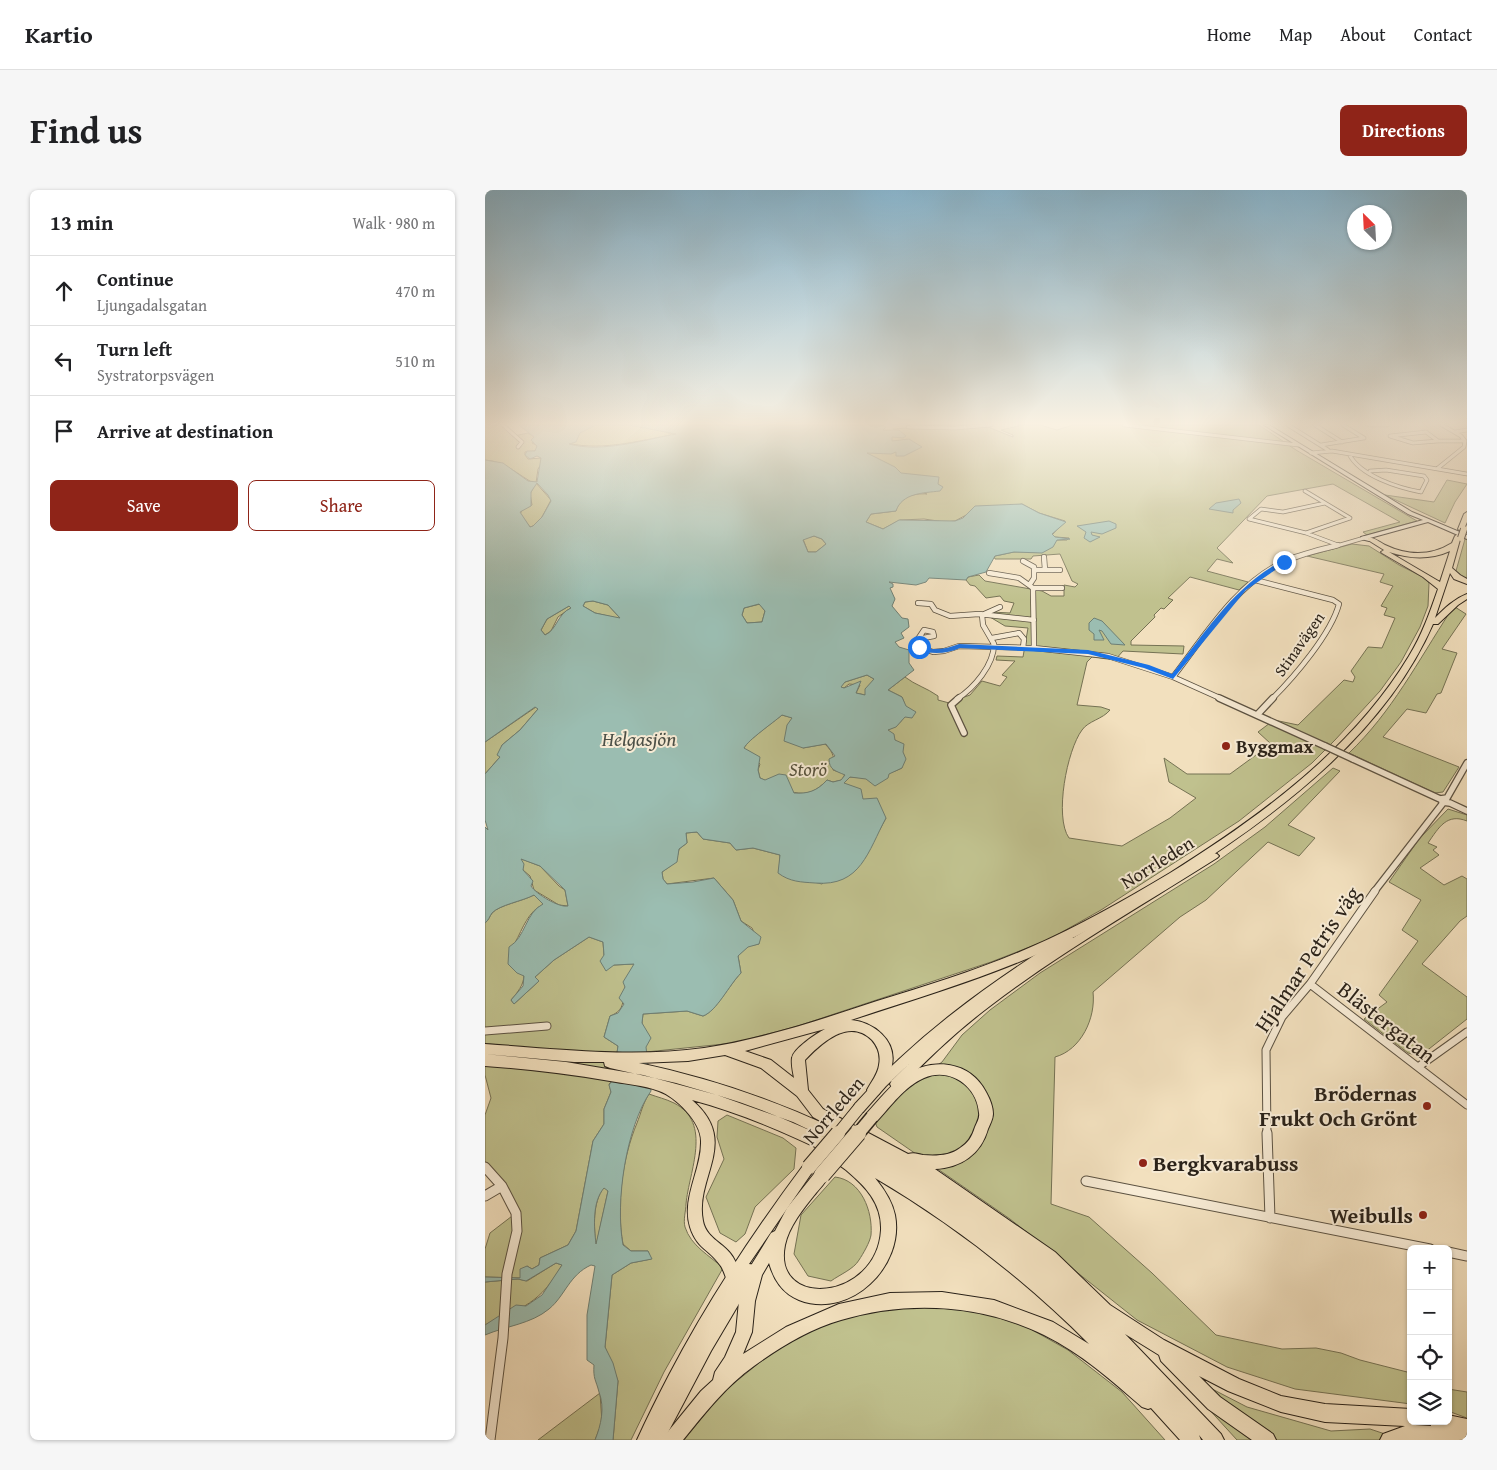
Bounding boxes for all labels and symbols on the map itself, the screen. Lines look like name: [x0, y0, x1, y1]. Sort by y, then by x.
north arrow: [1347, 205, 1392, 250]
route end: [1273, 551, 1296, 574]
street label: Stinavägen: [1268, 607, 1330, 681]
route start: [908, 636, 931, 659]
water label: Helgasjön: [601, 724, 676, 753]
place label: Byggmax: [1236, 732, 1314, 760]
marker: Byggmax: [1220, 740, 1232, 752]
park label: Storö: [789, 755, 827, 783]
street label: Norrleden: [1115, 828, 1199, 896]
street label: Hjalmar Petris väg: [1246, 879, 1368, 1039]
street label: Blästergatan: [1331, 973, 1443, 1071]
street label: Norrleden: [796, 1070, 871, 1150]
place label: Brödernas Frukt Och Grönt: [1259, 1077, 1418, 1134]
marker: Brödernas Frukt Och Grönt: [1421, 1100, 1433, 1112]
place label: Bergkvarabuss: [1153, 1147, 1298, 1179]
marker: Bergkvarabuss: [1137, 1157, 1149, 1169]
place label: Weibulls: [1330, 1199, 1413, 1231]
marker: Weibulls: [1417, 1209, 1429, 1221]

